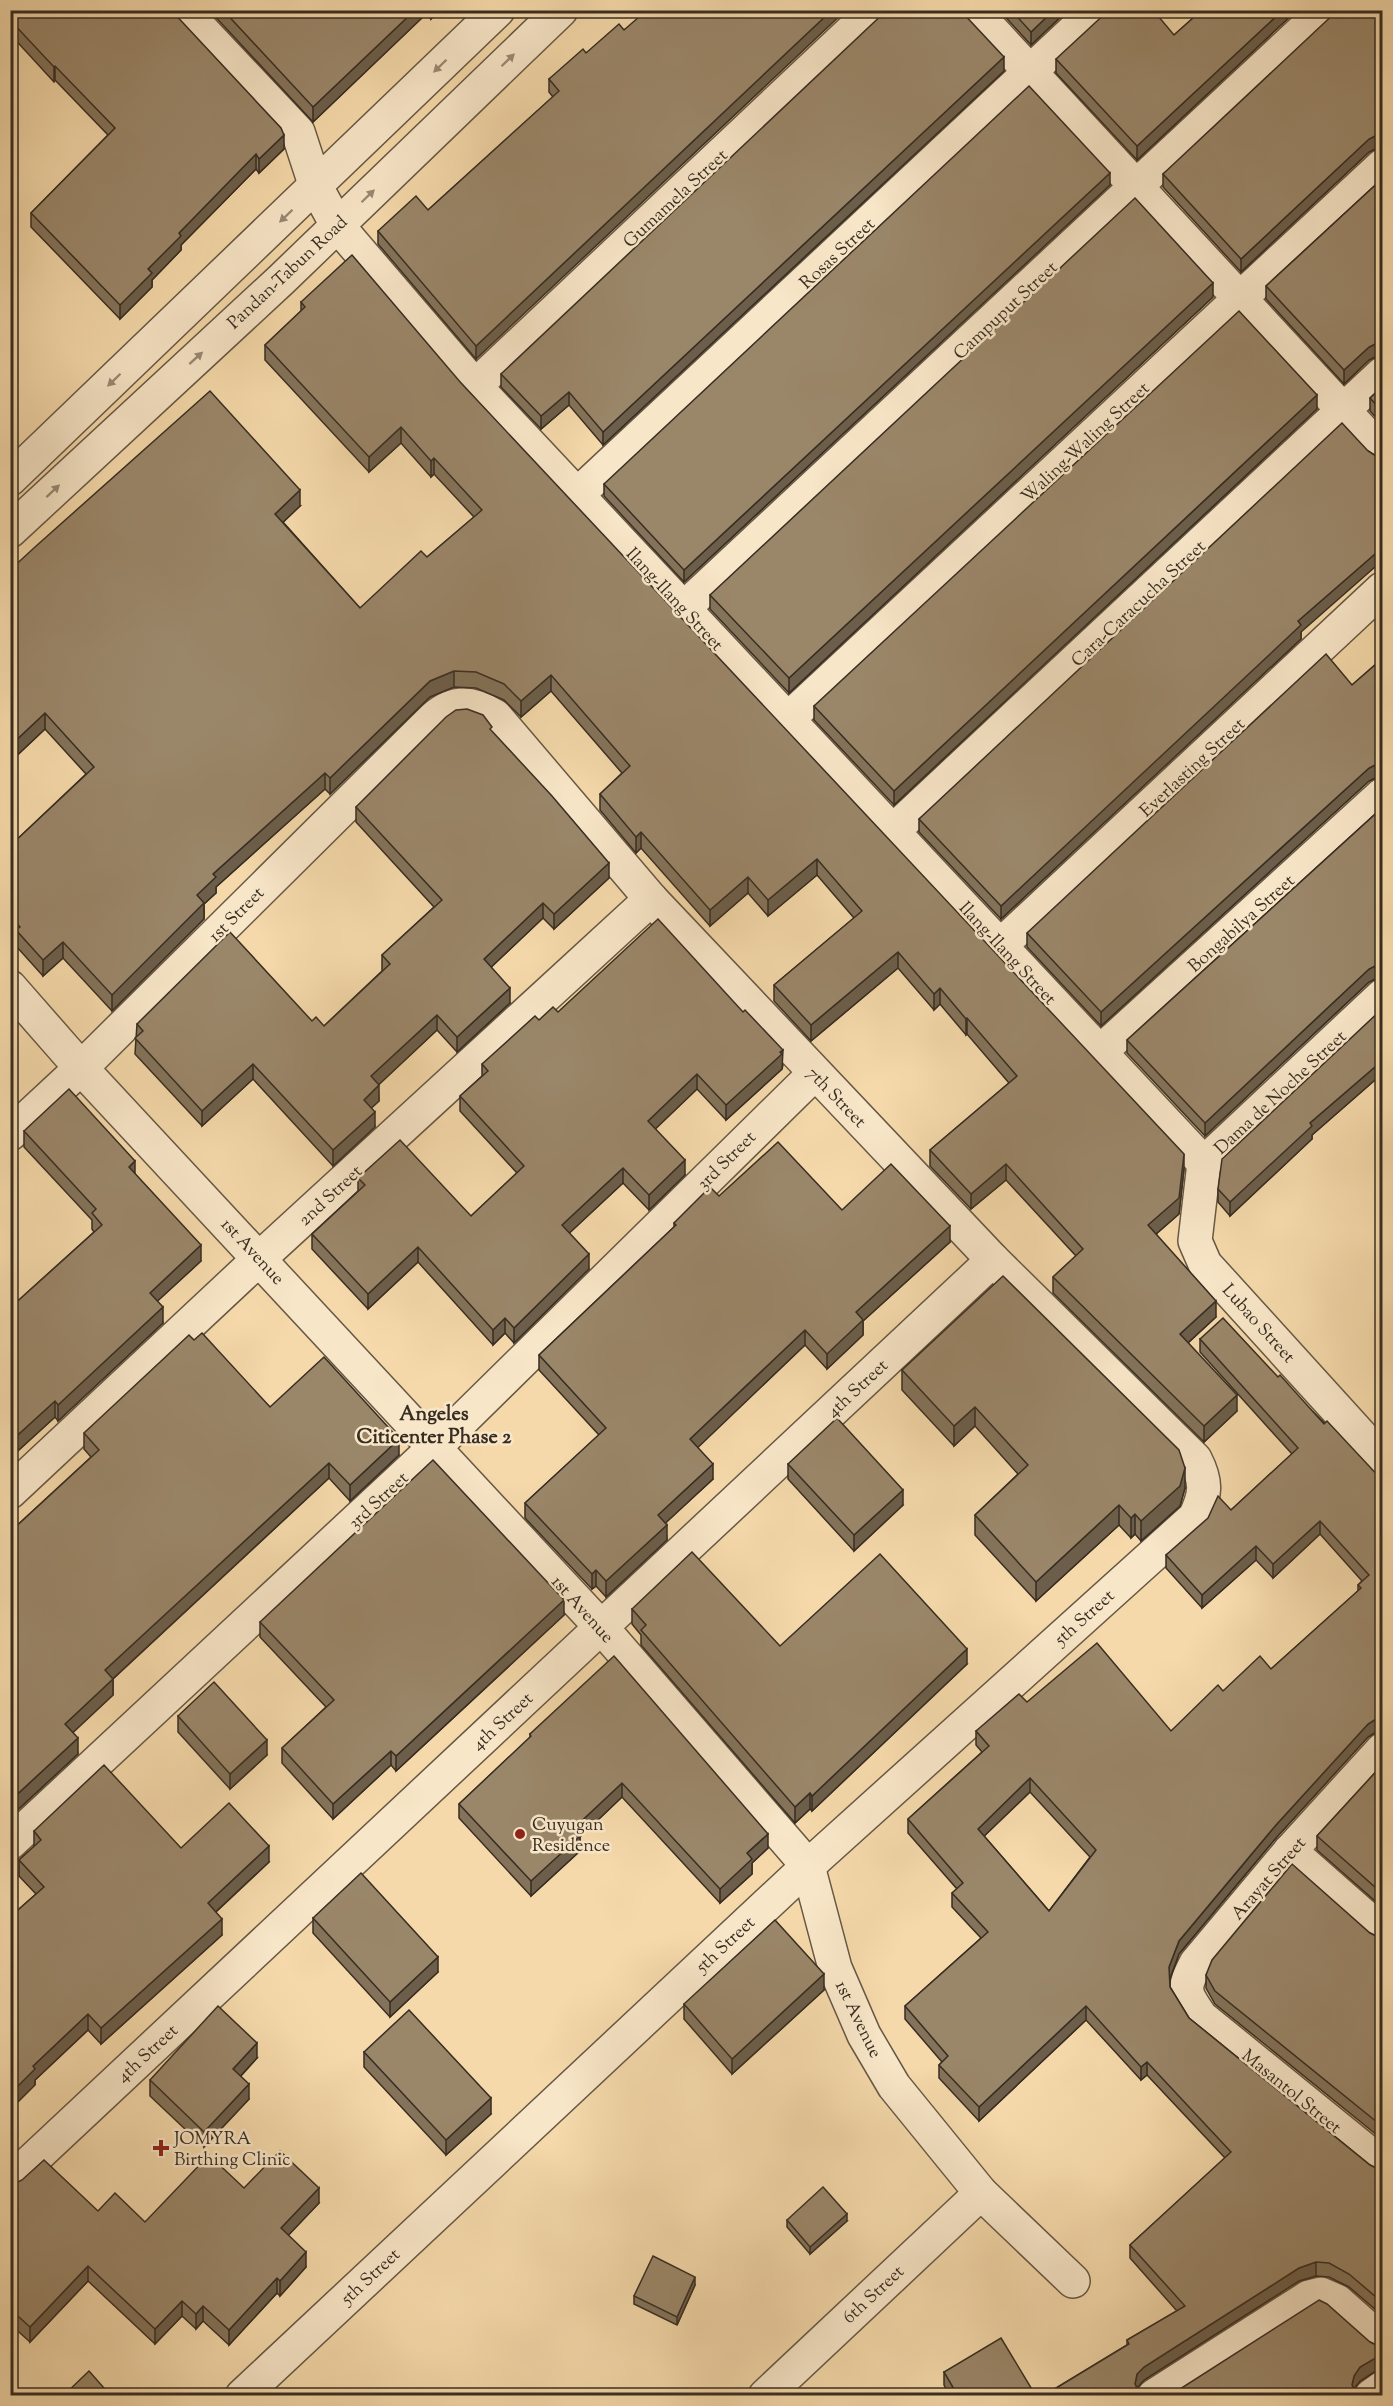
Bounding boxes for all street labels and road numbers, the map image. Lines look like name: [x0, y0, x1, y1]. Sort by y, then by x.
street label: Gumamela Street: [618, 144, 735, 255]
street label: Pandan-Tabun Road: [222, 211, 354, 336]
street label: Rosas Street: [795, 213, 882, 296]
street label: Campuput Street: [948, 256, 1064, 367]
street label: Waling-Waling Street: [1016, 377, 1156, 510]
street label: Cara-Caracucha Street: [1066, 535, 1213, 674]
street label: Ilang-Ilang Street: [619, 543, 728, 658]
street label: Everlasting Street: [1135, 713, 1252, 824]
street label: Bongabilya Street: [1183, 869, 1302, 980]
street label: 1st Street: [204, 882, 271, 949]
street label: Ilang-Ilang Street: [952, 897, 1061, 1012]
street label: Dama de Noche Street: [1209, 1025, 1353, 1162]
street label: 7th Street: [800, 1062, 871, 1135]
street label: 3rd Street: [692, 1126, 763, 1197]
street label: 2nd Street: [293, 1160, 369, 1233]
street label: 1st Avenue: [214, 1213, 289, 1292]
street label: Lubao Street: [1215, 1279, 1300, 1370]
street label: 4th Street: [822, 1354, 895, 1425]
street label: 3rd Street: [343, 1467, 415, 1536]
street label: 1st Avenue: [544, 1571, 619, 1650]
street label: 5th Street: [1049, 1584, 1121, 1653]
street label: 4th Street: [467, 1687, 540, 1758]
street label: Arayat Street: [1226, 1832, 1313, 1927]
street label: 5th Street: [690, 1911, 762, 1981]
street label: 1st Avenue: [827, 1977, 887, 2063]
street label: 4th Street: [112, 2019, 185, 2090]
street label: Masantol Street: [1235, 2044, 1346, 2141]
street label: 5th Street: [335, 2243, 407, 2313]
street label: 6th Street: [838, 2260, 911, 2331]

